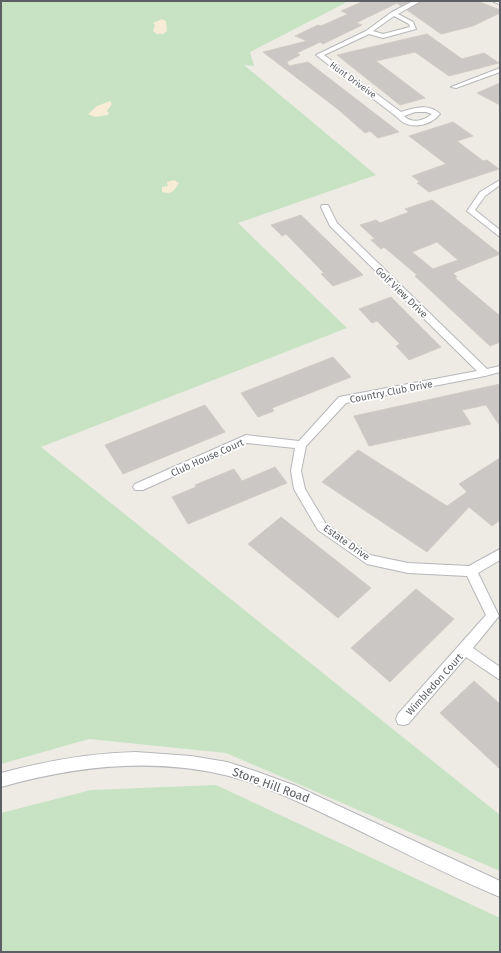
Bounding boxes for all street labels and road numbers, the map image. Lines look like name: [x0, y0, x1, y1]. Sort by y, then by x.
street label: Hunt Driveive: [328, 60, 378, 100]
street label: Golf View Drive: [373, 265, 430, 321]
street label: Country Club Drive: [349, 378, 434, 406]
street label: Club House Court: [169, 436, 246, 479]
street label: Estate Drive: [321, 522, 372, 563]
street label: Wimbledon Court: [404, 651, 466, 718]
street label: Store Hill Road: [230, 765, 312, 805]

